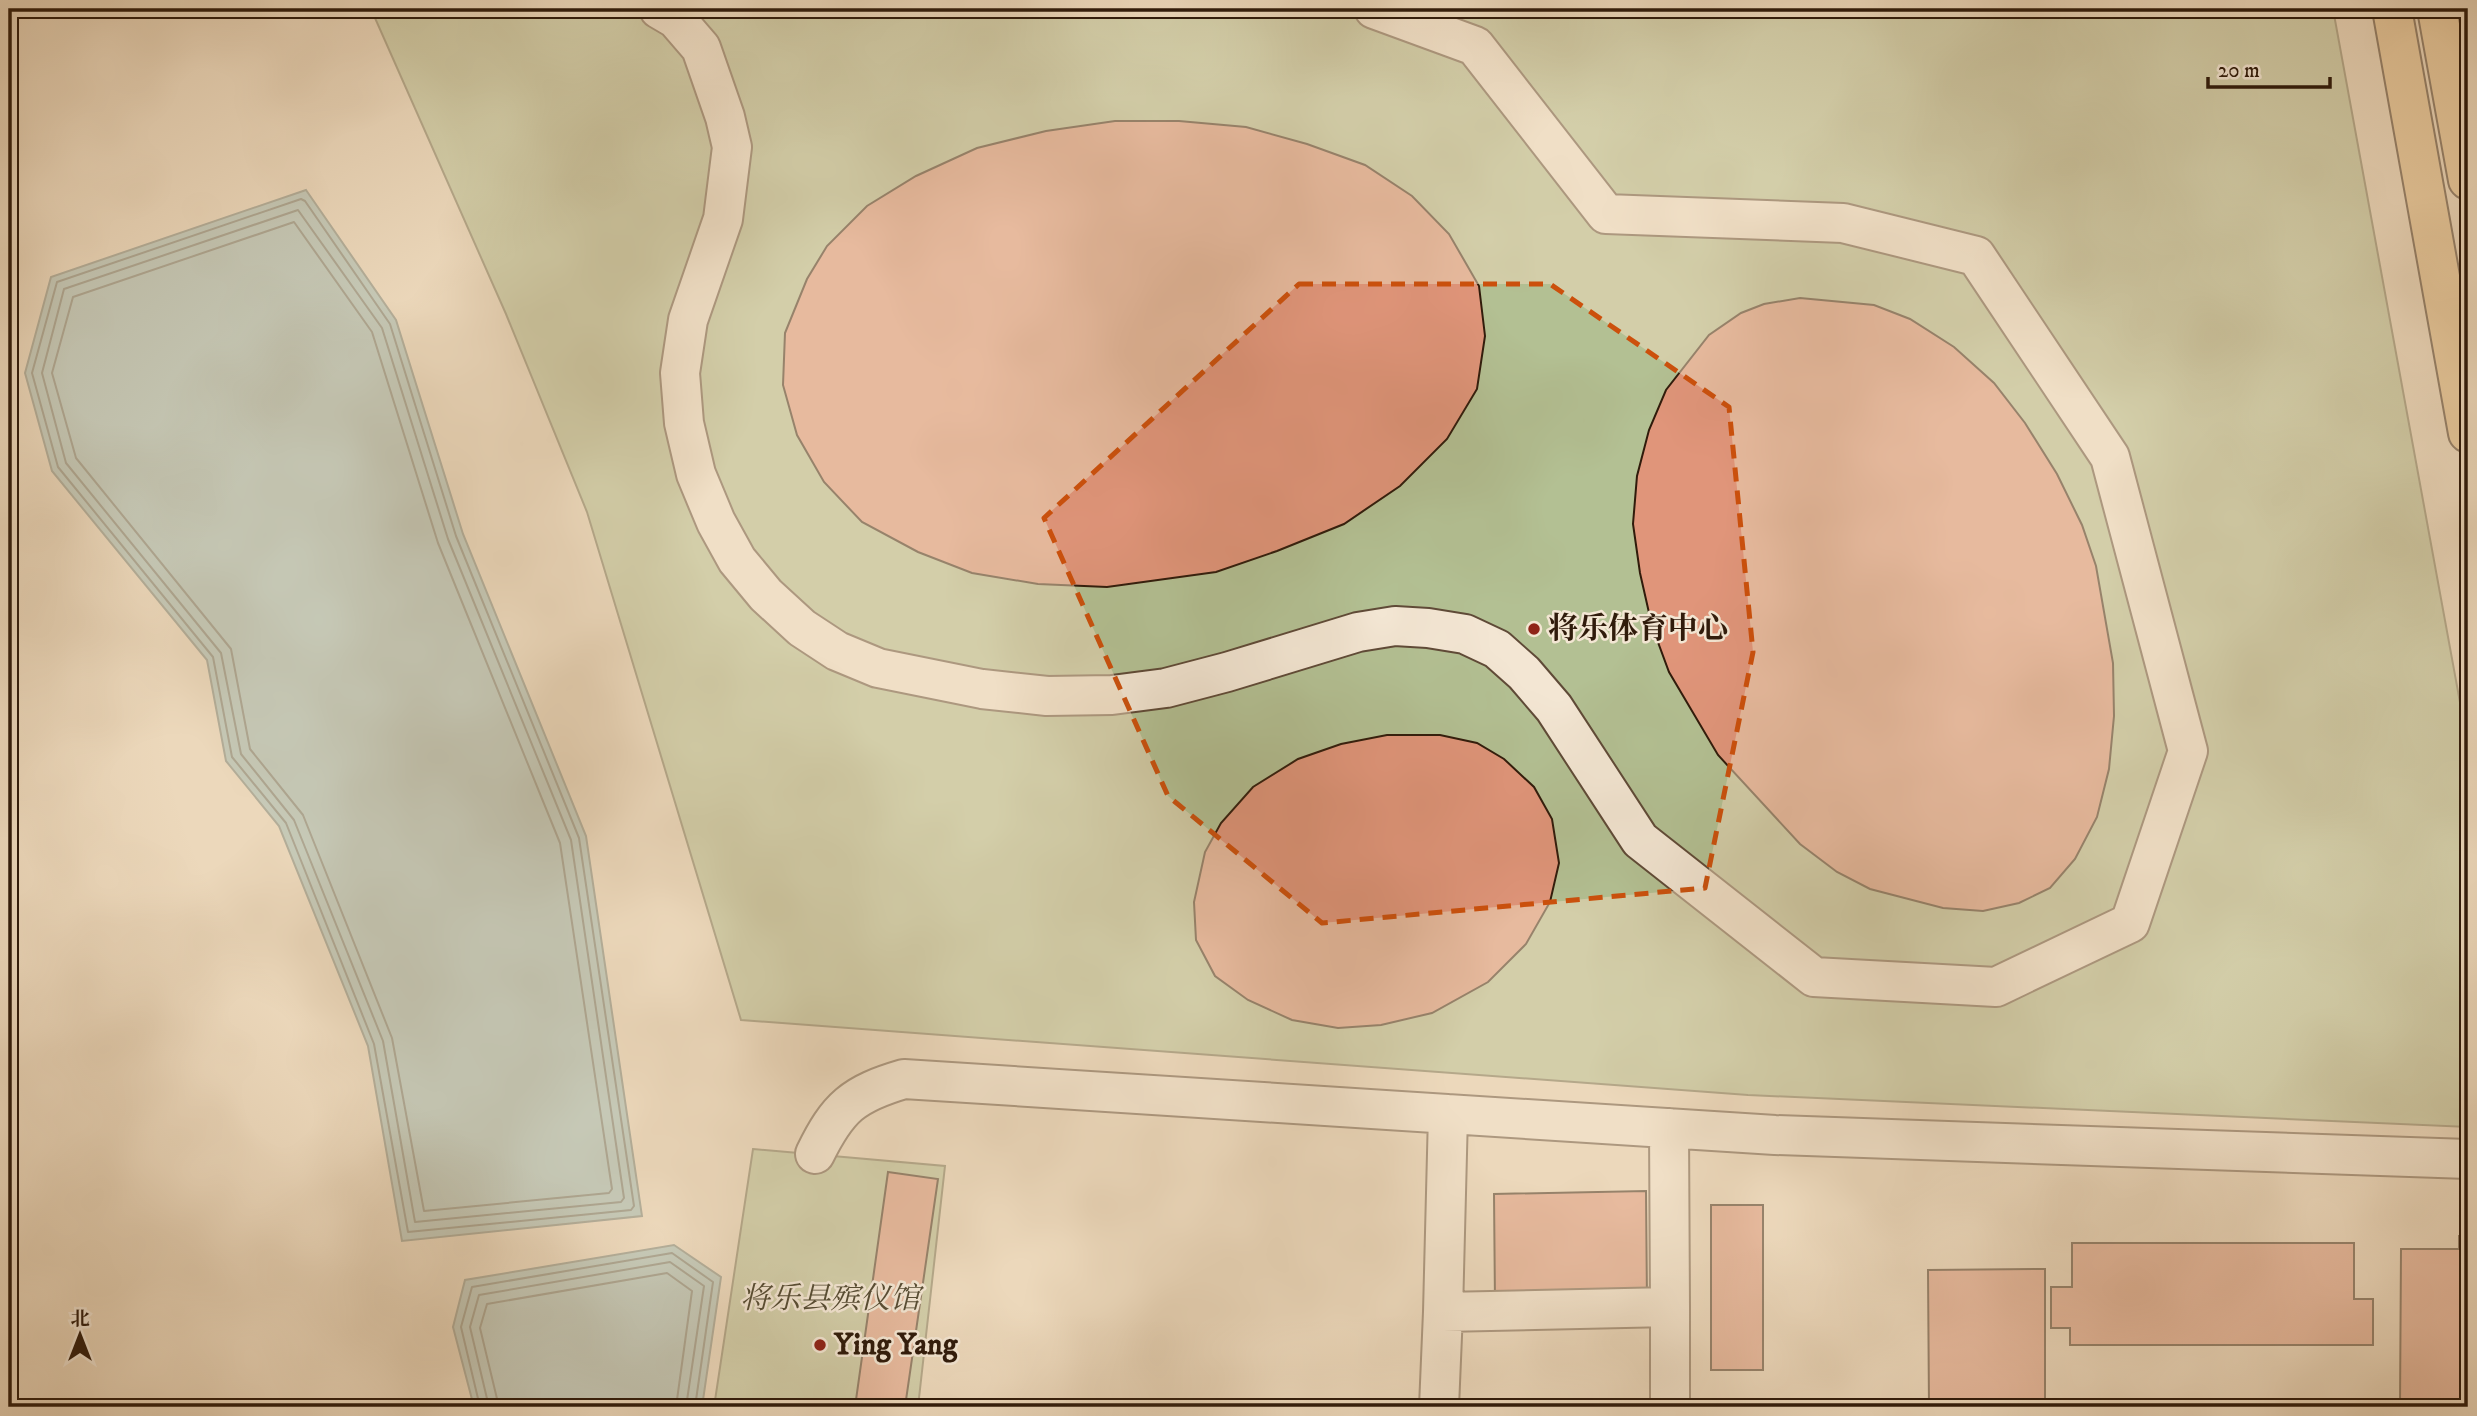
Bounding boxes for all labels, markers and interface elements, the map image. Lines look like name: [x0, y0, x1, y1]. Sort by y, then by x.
scale bar: [2208, 46, 2330, 90]
text: 20 m: [2218, 58, 2260, 84]
place label: 将乐体育中心: [1548, 611, 1728, 648]
marker: 将乐体育中心: [1526, 621, 1542, 637]
park label: 将乐县殡仪馆: [740, 1281, 925, 1318]
north arrow: [46, 1300, 116, 1370]
text: 北: [70, 1308, 90, 1331]
place label: Ying Yang: [833, 1327, 959, 1364]
marker: Ying Yang: [812, 1337, 828, 1353]

